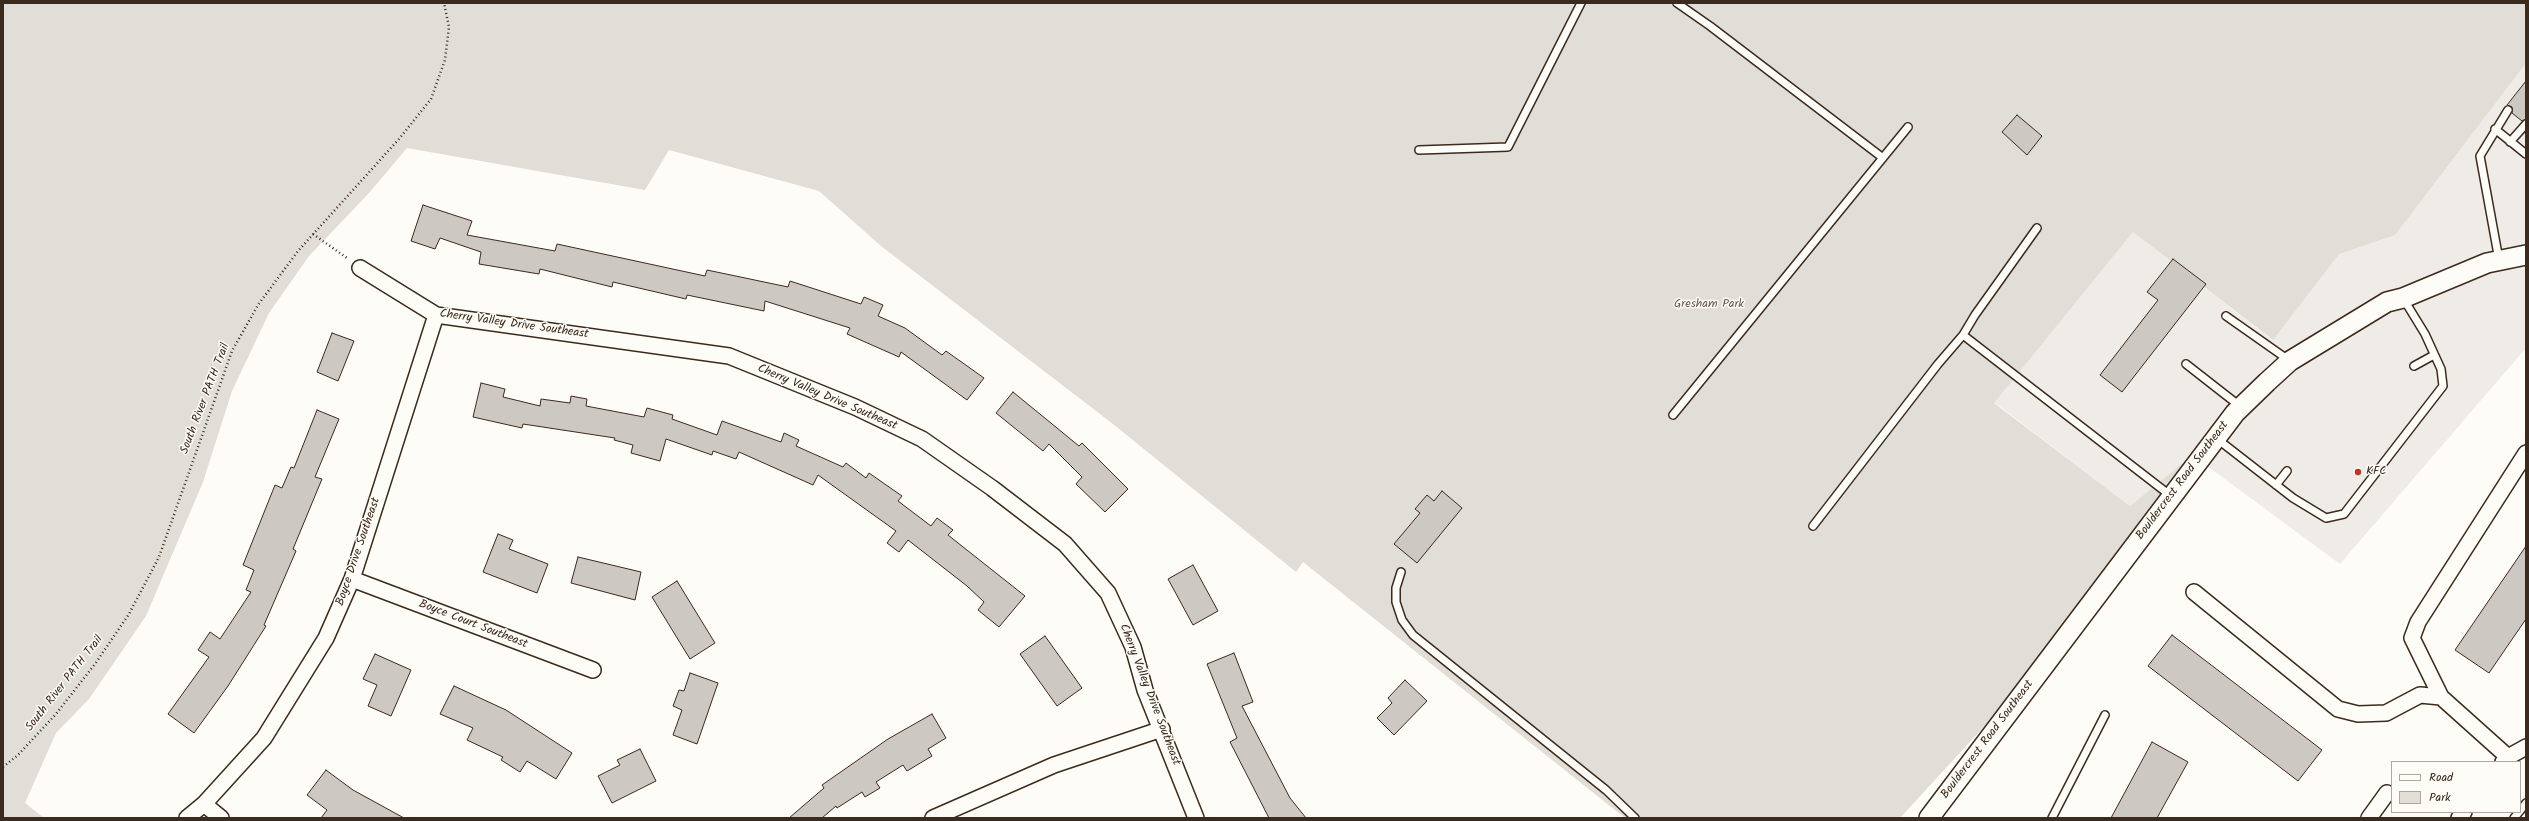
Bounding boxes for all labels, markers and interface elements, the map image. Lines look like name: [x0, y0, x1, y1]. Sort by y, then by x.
park label: Gresham Park: [1674, 298, 1744, 312]
street label: Cherry Valley Drive Southeast: [439, 307, 589, 343]
street label: South River PATH Trail: [178, 342, 234, 456]
street label: Cherry Valley Drive Southeast: [755, 362, 899, 434]
street label: Bouldercrest Road Southeast: [2134, 419, 2232, 543]
place label: KFC: [2366, 465, 2387, 479]
marker: KFC: [2353, 467, 2363, 477]
street label: Boyce Drive Southeast: [334, 496, 384, 608]
street label: Boyce Court Southeast: [416, 598, 530, 652]
street label: Cherry Valley Drive Southeast: [1115, 622, 1183, 768]
street label: South River PATH Trail: [23, 633, 107, 735]
street label: Bouldercrest Road Southeast: [1939, 678, 2037, 802]
legend: [2391, 761, 2521, 813]
text: Road: [2429, 768, 2453, 787]
text: Park: [2429, 788, 2451, 807]

